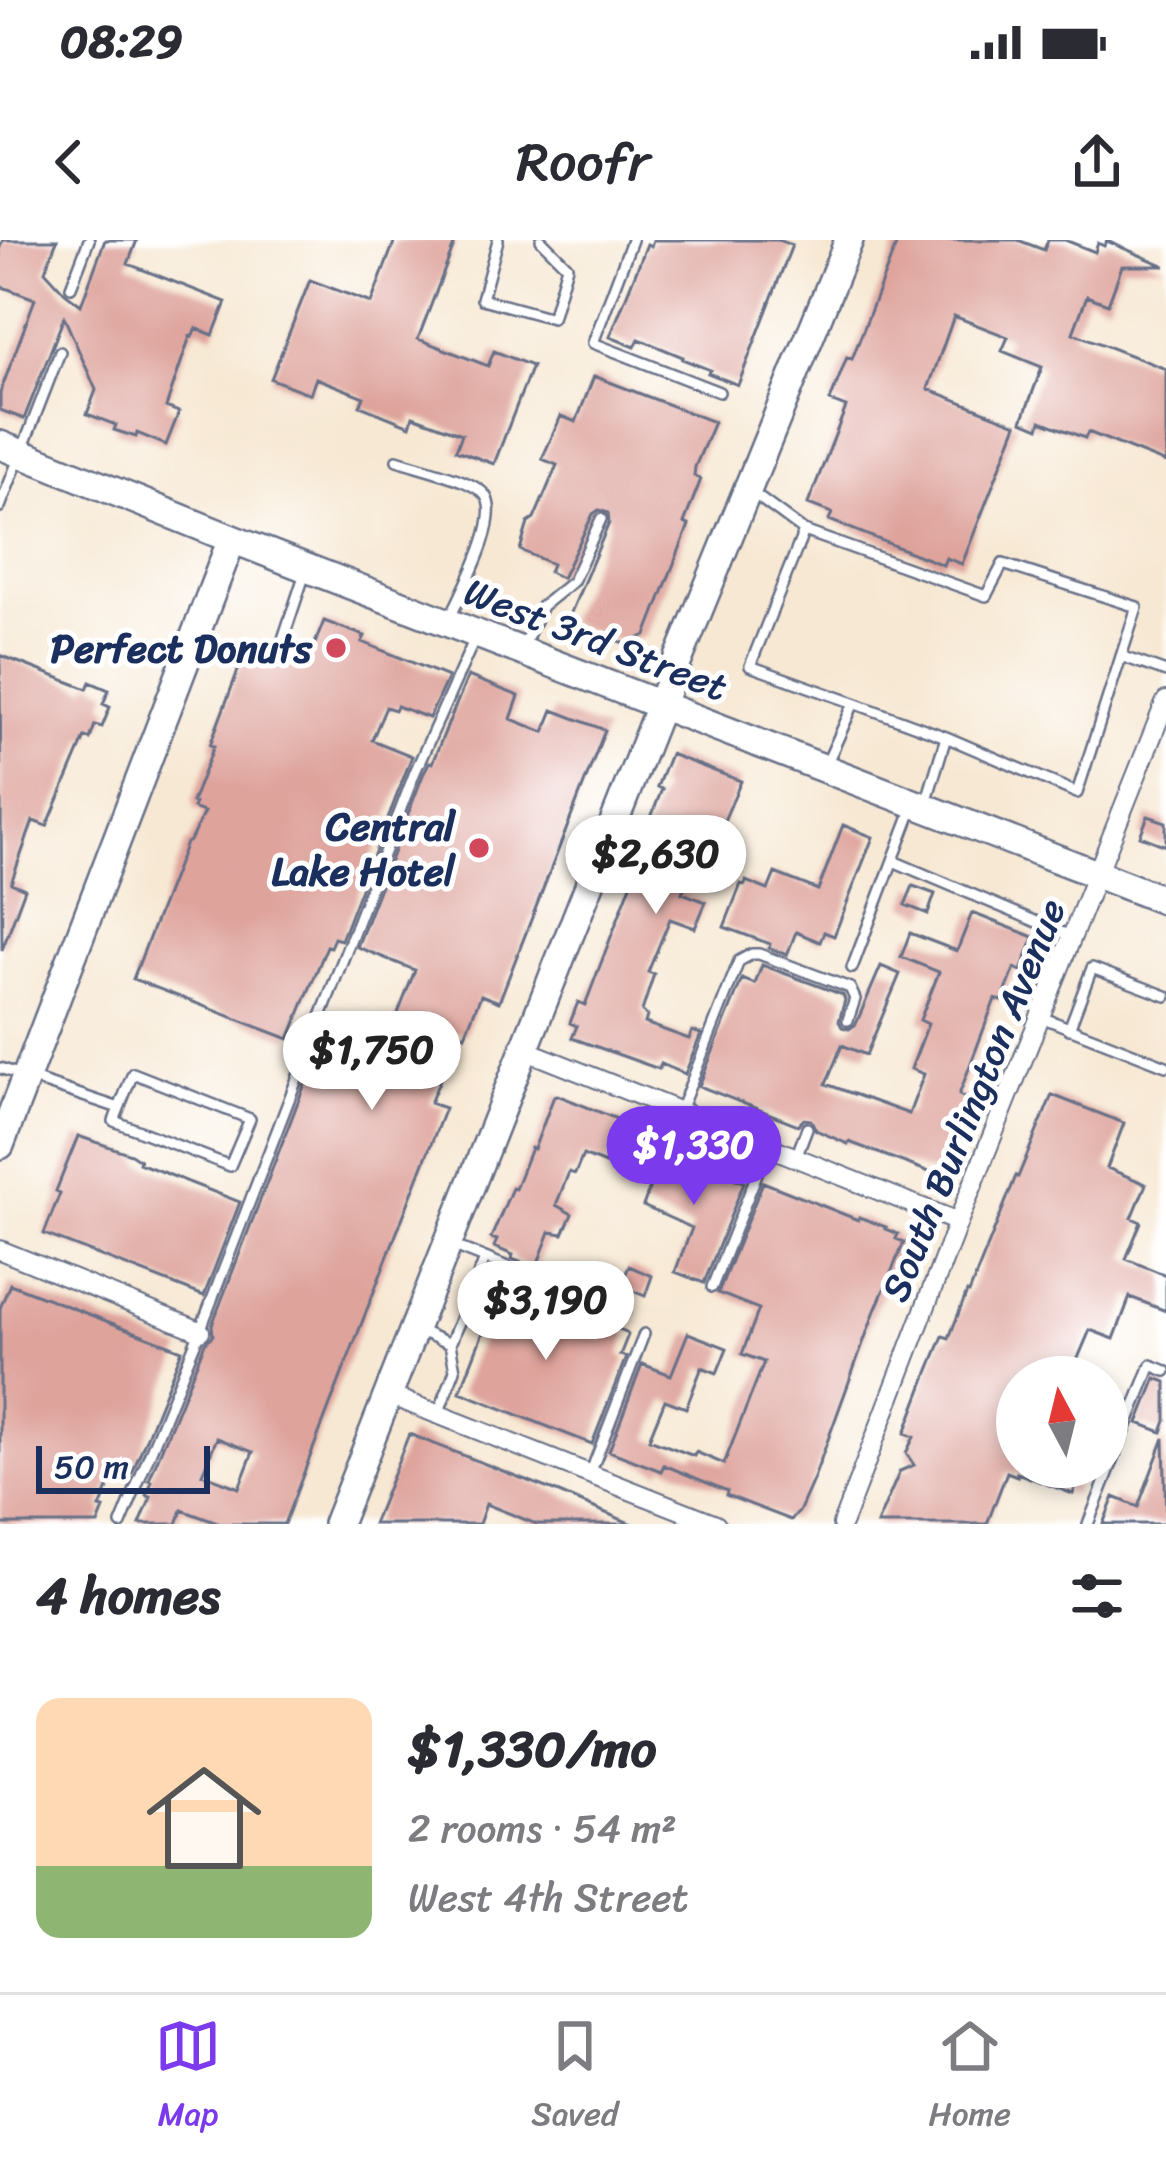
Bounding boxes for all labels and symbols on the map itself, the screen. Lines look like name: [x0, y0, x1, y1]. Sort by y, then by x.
street label: West 3rd Street: [454, 557, 738, 721]
place label: Perfect Donuts: [50, 614, 313, 683]
marker: Perfect Donuts: [323, 635, 349, 661]
place label: Central Lake Hotel: [271, 792, 457, 906]
pin: $2,630: [558, 815, 754, 917]
marker: Central Lake Hotel: [466, 835, 492, 861]
street label: South Burlington Avenue: [861, 888, 1085, 1312]
pin: $1,750: [274, 1011, 470, 1113]
pin: $1,330: [596, 1106, 792, 1208]
pin: $3,190: [448, 1261, 644, 1363]
north arrow: [996, 1356, 1128, 1488]
scale bar: [36, 1440, 210, 1493]

